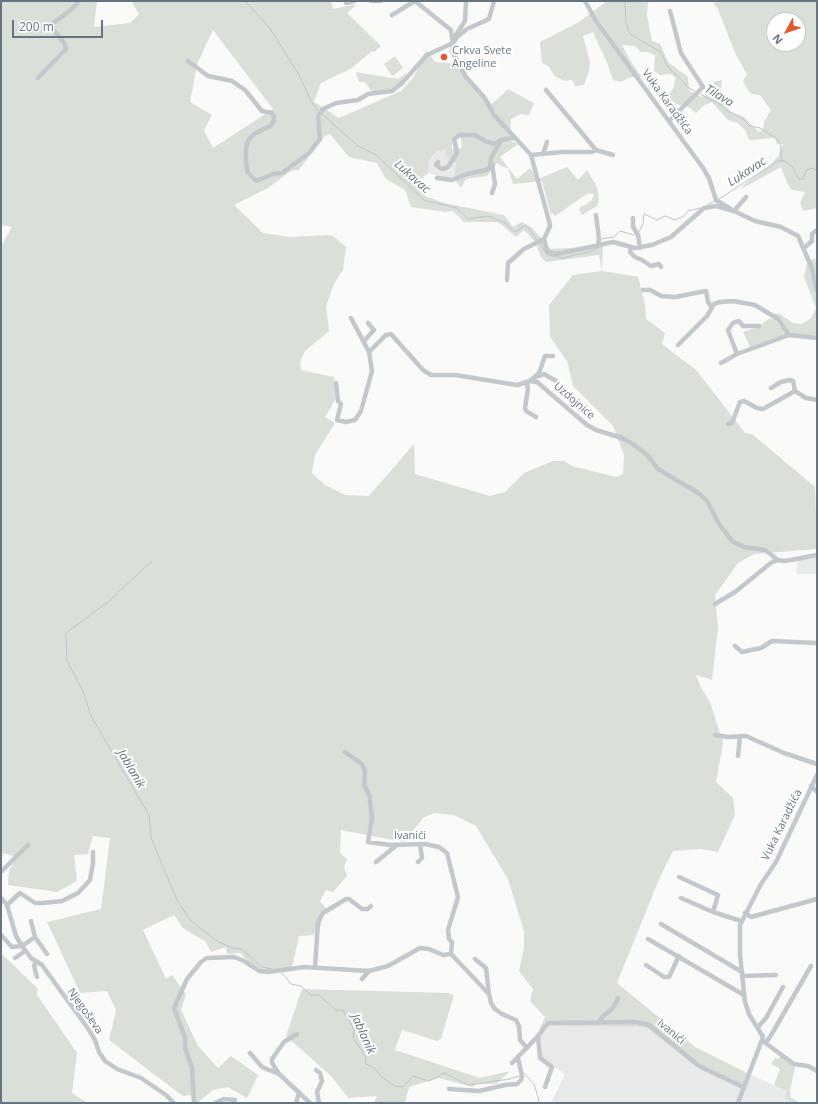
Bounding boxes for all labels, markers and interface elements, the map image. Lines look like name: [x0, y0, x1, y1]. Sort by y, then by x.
scale bar: [14, 12, 105, 38]
north arrow: [766, 12, 806, 52]
text: 200 m: [19, 18, 54, 35]
text: N: [769, 31, 786, 48]
place label: Crkva Svete Angeline: [452, 44, 511, 70]
marker: Crkva Svete Angeline: [439, 52, 449, 62]
street label: Vuka Karadžića: [639, 67, 695, 137]
water label: Tilava: [702, 82, 736, 110]
water label: Lukavac: [725, 154, 769, 190]
water label: Lukavac: [391, 157, 433, 197]
street label: Uzdojnice: [551, 380, 597, 422]
water label: Jablanik: [114, 747, 148, 791]
street label: Vuka Karadžića: [759, 787, 805, 863]
street label: Ivanići: [394, 829, 426, 843]
street label: Njegoševa: [64, 986, 106, 1036]
water label: Jablanik: [348, 1012, 378, 1056]
street label: Ivanići: [654, 1017, 688, 1047]

